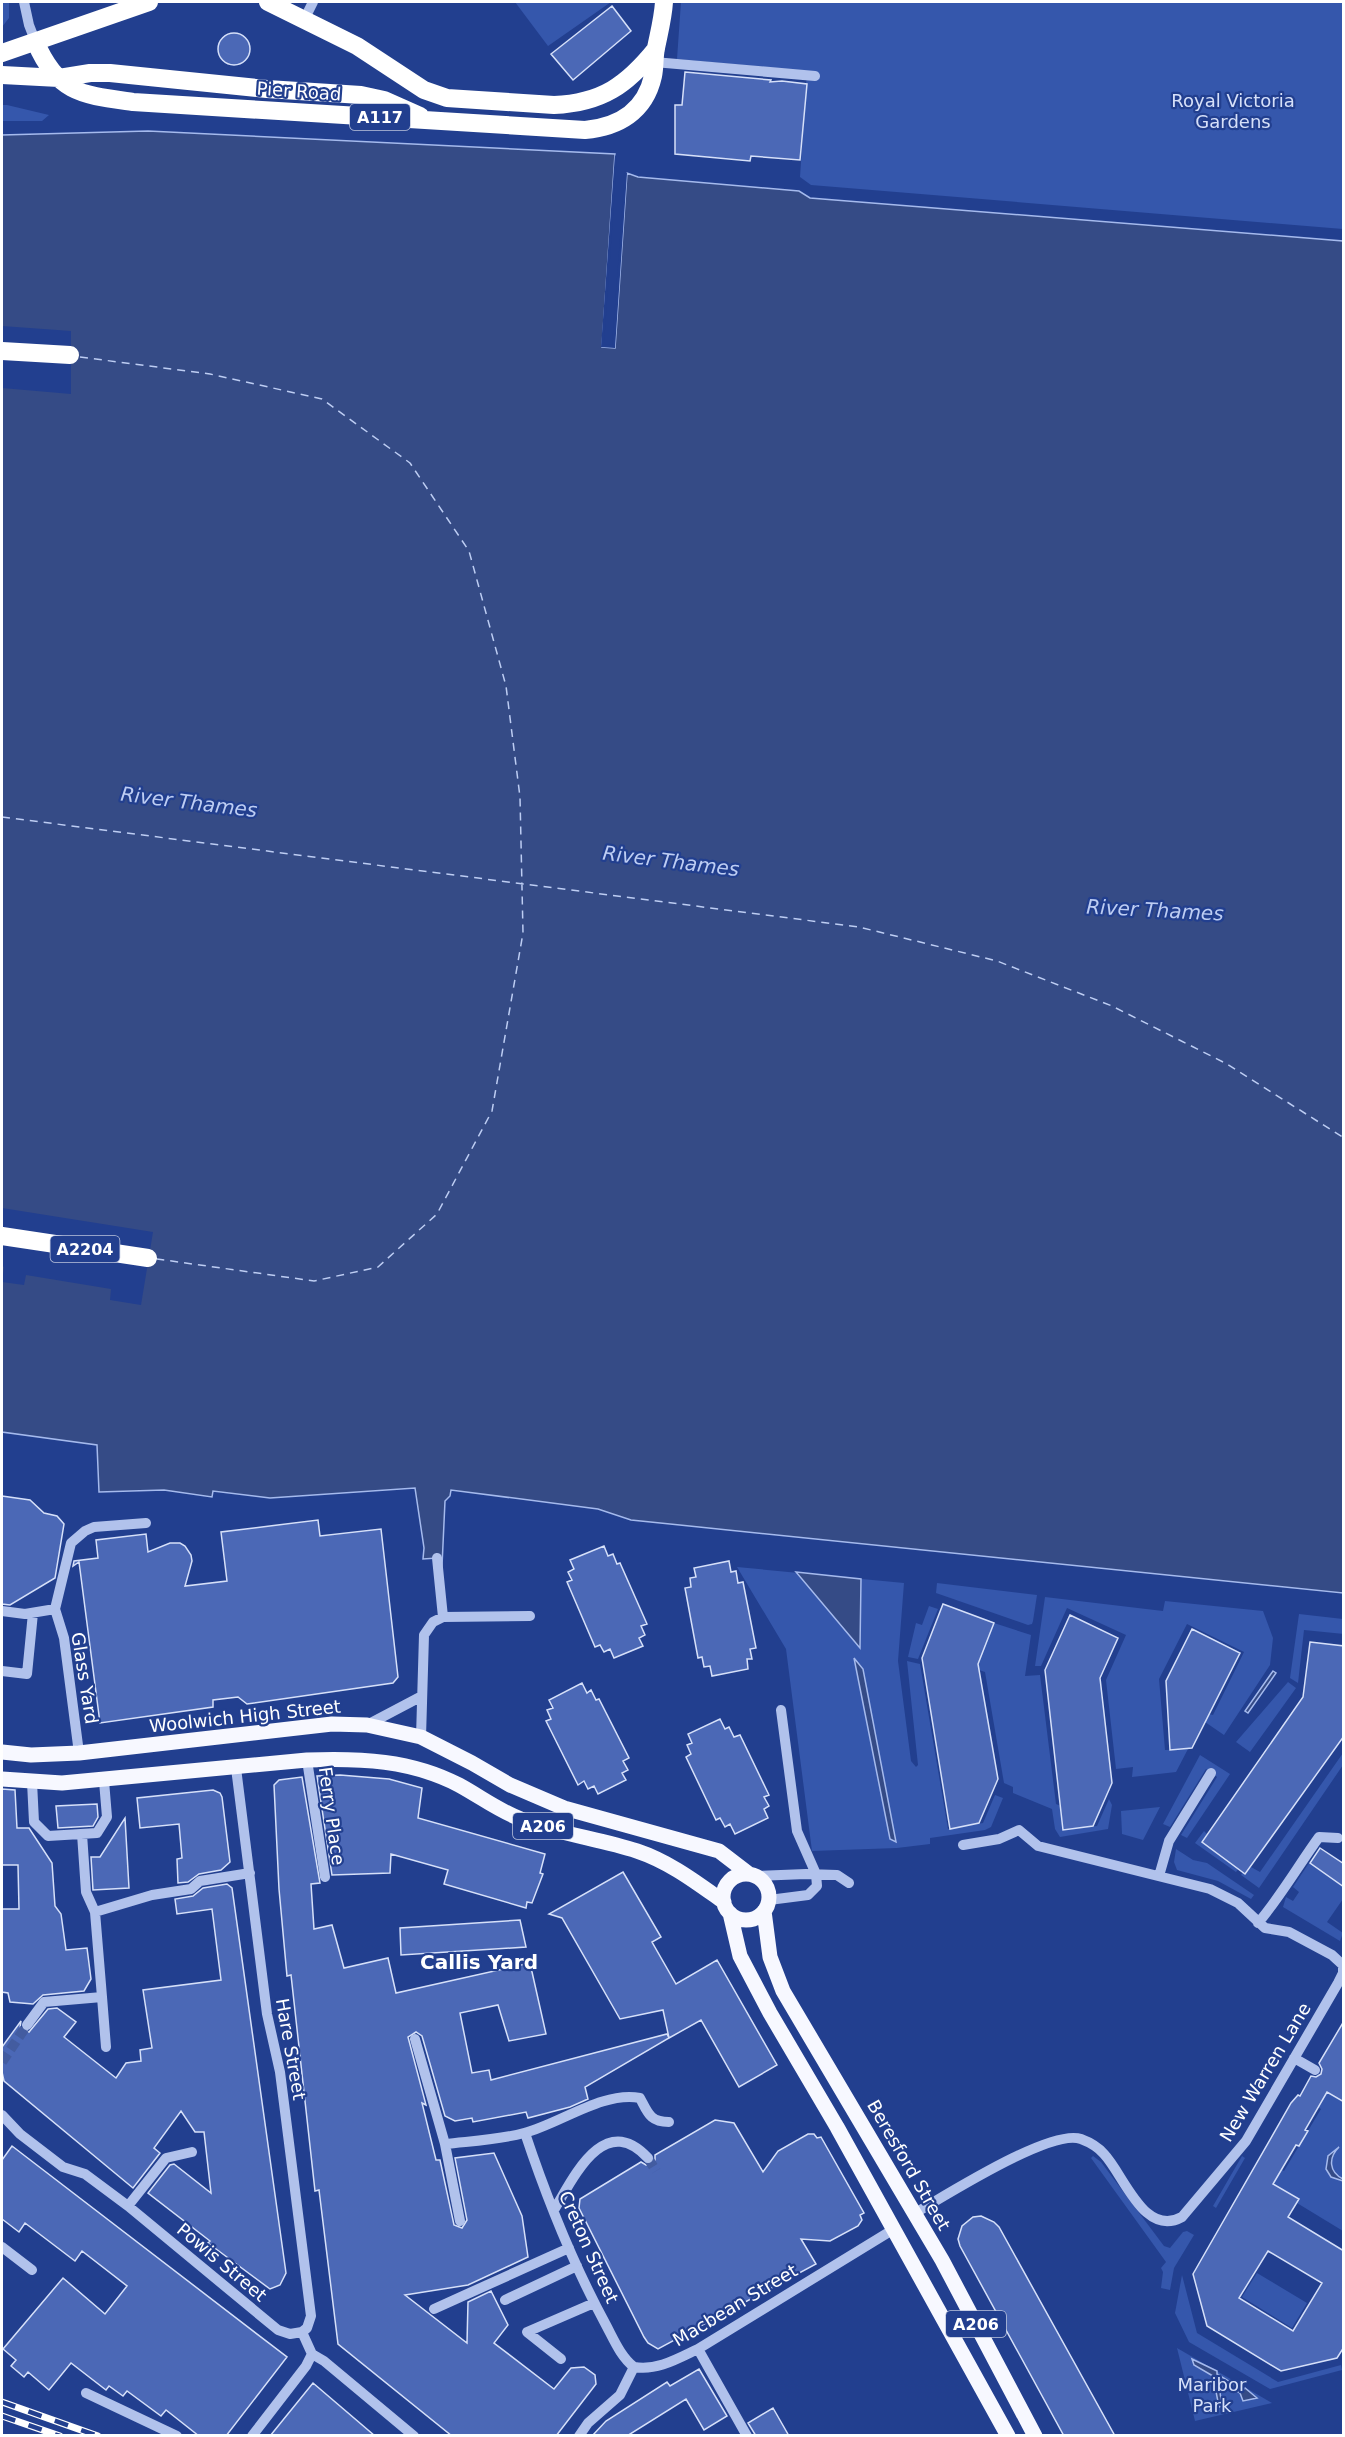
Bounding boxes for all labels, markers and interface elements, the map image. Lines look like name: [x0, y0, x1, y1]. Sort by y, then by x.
street label: Pier Road: [256, 78, 342, 104]
park label: Royal Victoria Gardens: [1171, 90, 1295, 132]
road number: A117: [350, 104, 410, 130]
water label: River Thames: [119, 782, 259, 822]
water label: River Thames: [601, 841, 741, 881]
water label: River Thames: [1086, 894, 1224, 926]
road number: A2204: [50, 1236, 119, 1262]
street label: Glass Yard: [67, 1631, 103, 1725]
street label: Woolwich High Street: [148, 1696, 342, 1736]
street label: Ferry Place: [315, 1765, 349, 1867]
road number: A206: [513, 1813, 573, 1839]
district label: Callis Yard: [420, 1950, 538, 1974]
street label: Hare Street: [272, 1996, 310, 2102]
street label: New Warren Lane: [1215, 1999, 1315, 2145]
street label: Beresford Street: [863, 2096, 955, 2234]
street label: Creton Street: [555, 2188, 623, 2306]
street label: Powis Street: [173, 2218, 271, 2306]
street label: Macbean Street: [669, 2259, 801, 2351]
road number: A206: [946, 2311, 1006, 2337]
park label: Maribor Park: [1178, 2374, 1247, 2416]

